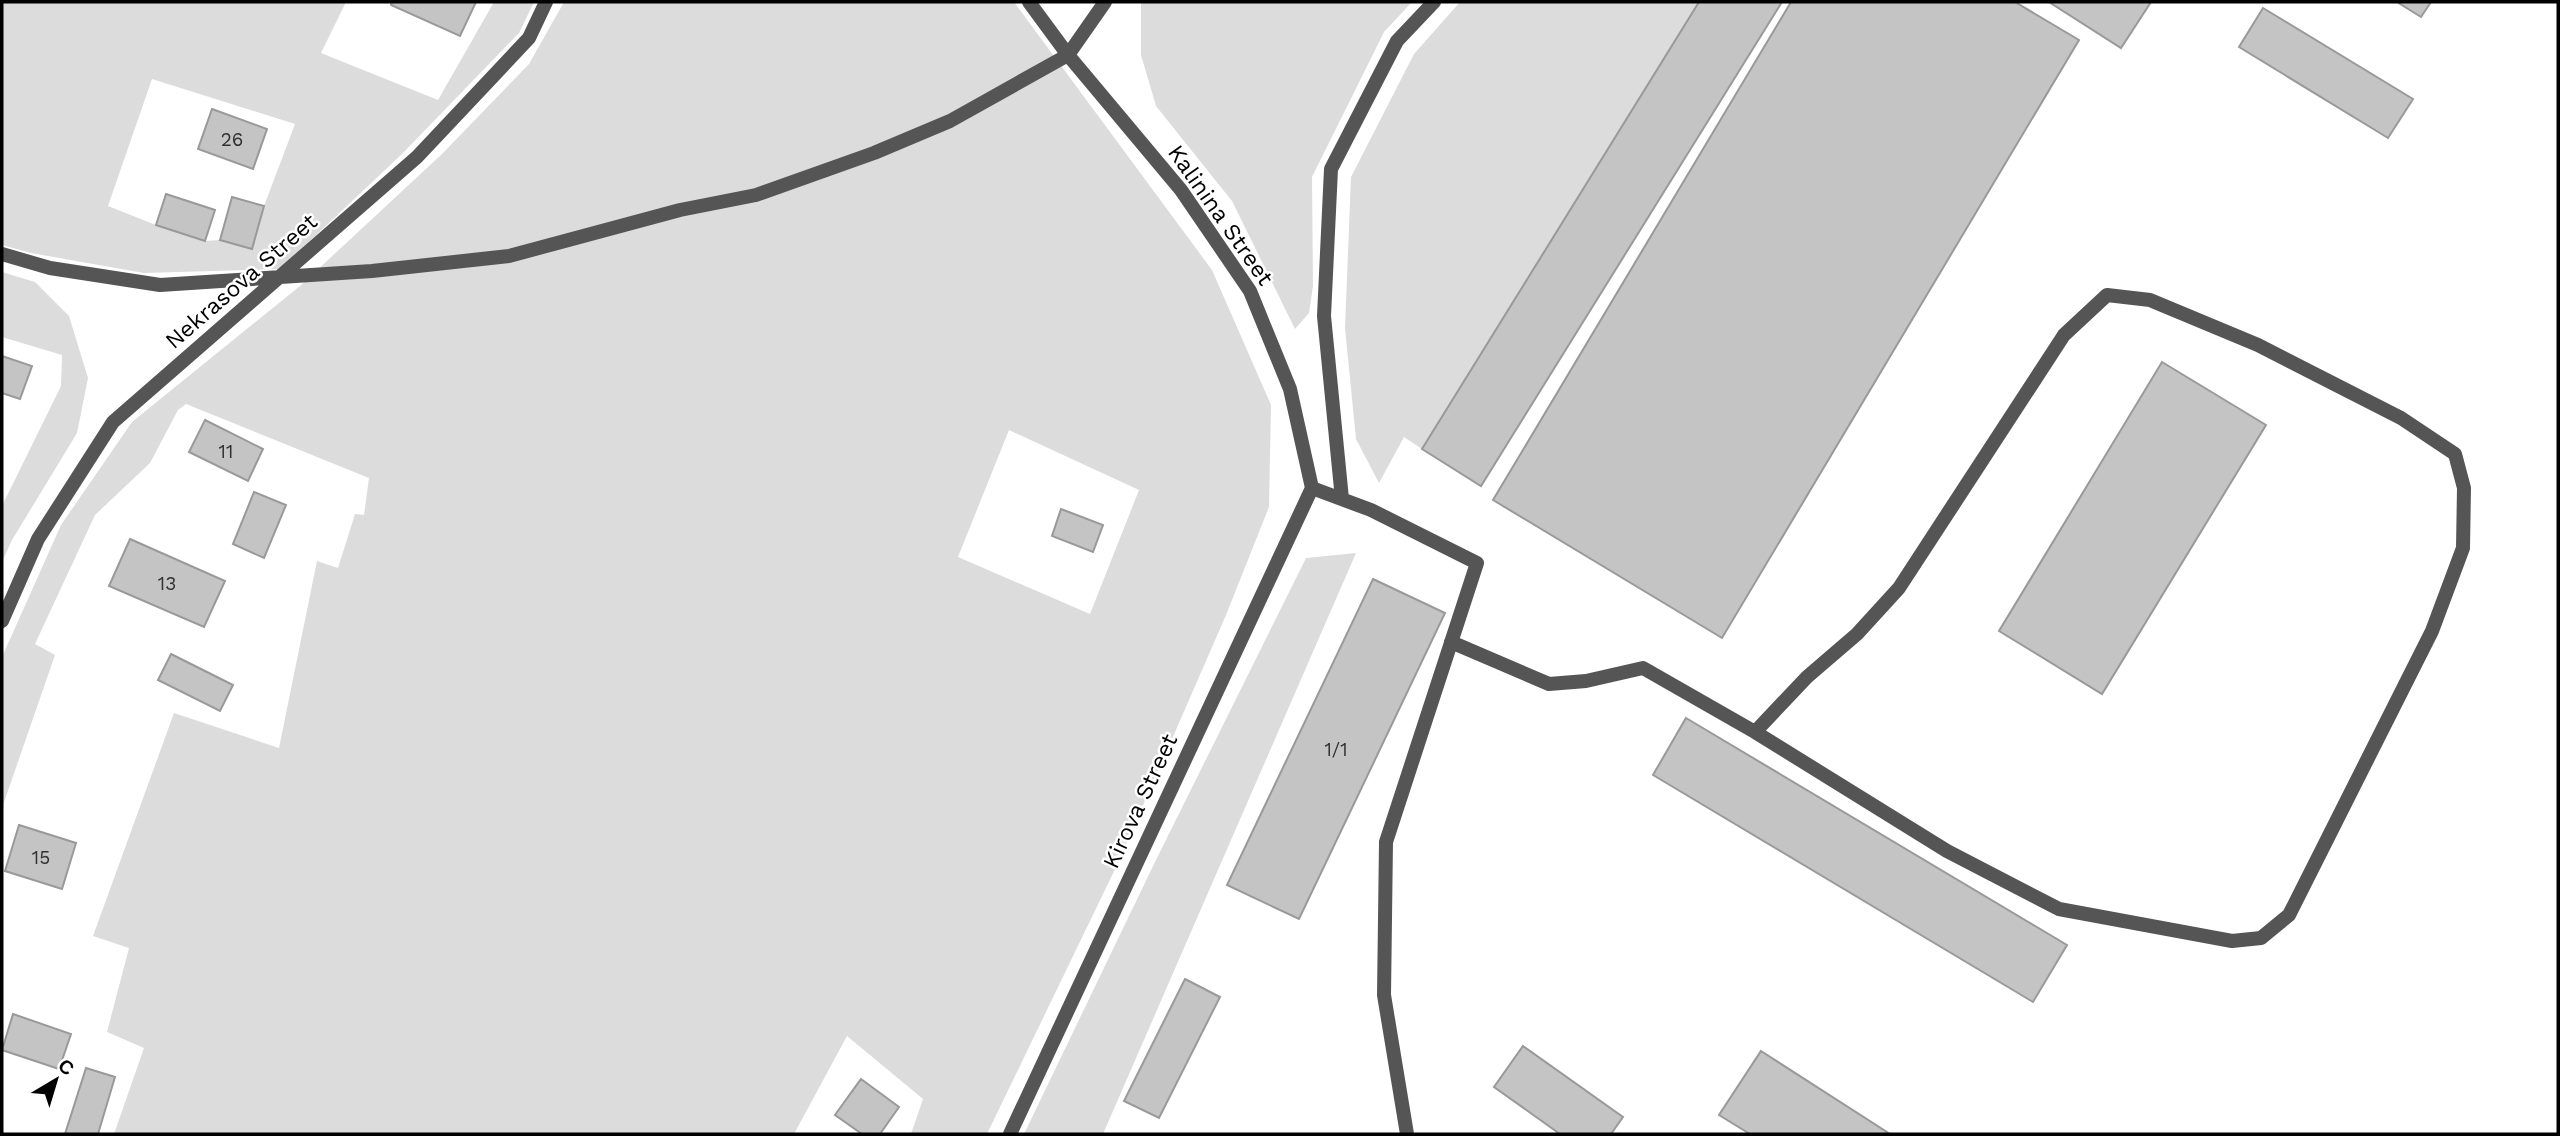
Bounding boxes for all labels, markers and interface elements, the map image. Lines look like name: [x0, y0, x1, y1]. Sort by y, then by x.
house number: 26: [221, 128, 243, 151]
street label: Kalinina Street: [1162, 140, 1279, 291]
street label: Nekrasova Street: [160, 208, 323, 355]
house number: 11: [219, 440, 233, 463]
house number: 13: [158, 572, 176, 595]
street label: Kirova Street: [1098, 729, 1184, 873]
house number: 1/1: [1324, 738, 1348, 761]
house number: 15: [32, 846, 50, 869]
north arrow: [21, 1045, 91, 1115]
text: С: [54, 1054, 79, 1080]

